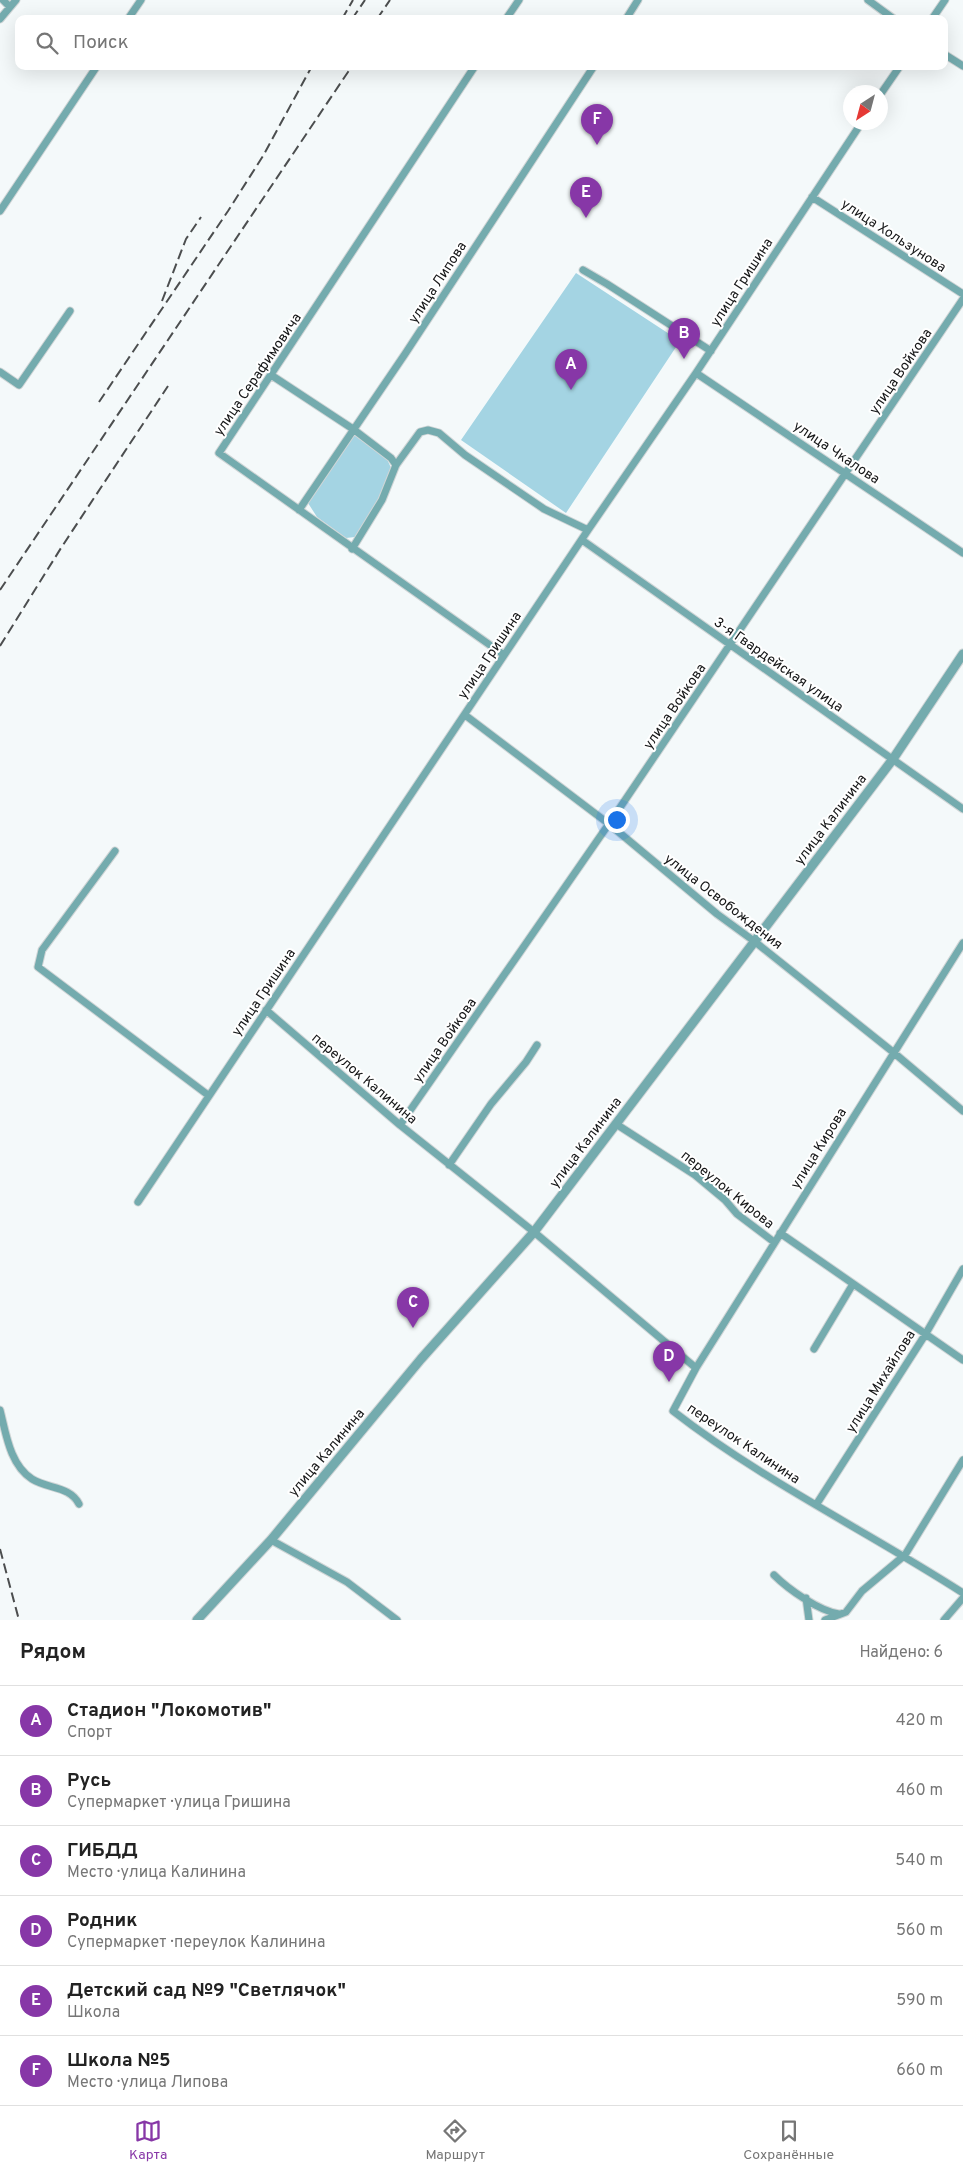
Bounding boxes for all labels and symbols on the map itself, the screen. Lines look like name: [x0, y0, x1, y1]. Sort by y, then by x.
north arrow: [843, 85, 888, 130]
pin: F: [581, 104, 613, 145]
pin: E: [570, 177, 602, 218]
street label: улица Хользунова: [837, 196, 949, 277]
street label: улица Гришина: [707, 235, 777, 330]
street label: улица Липова: [405, 239, 471, 327]
street label: улица Серафимовича: [211, 310, 306, 440]
pin: B: [668, 318, 700, 359]
street label: улица Войкова: [866, 326, 936, 418]
pin: A: [555, 349, 587, 390]
street label: улица Чкалова: [790, 418, 883, 488]
street label: улица Гришина: [455, 609, 526, 703]
street label: 3-я Гвардейская улица: [710, 614, 846, 716]
street label: улица Войкова: [640, 661, 710, 753]
street label: улица Калинина: [791, 771, 871, 869]
your location: [604, 807, 630, 833]
street label: улица Освобождения: [660, 851, 786, 954]
street label: улица Гришина: [229, 946, 300, 1040]
street label: улица Войкова: [410, 995, 481, 1087]
street label: переулок Калинина: [308, 1030, 420, 1128]
street label: улица Калинина: [546, 1094, 626, 1192]
street label: улица Кирова: [788, 1105, 851, 1192]
street label: переулок Кирова: [677, 1147, 777, 1233]
pin: C: [397, 1287, 429, 1328]
street label: улица Михайлова: [843, 1327, 920, 1436]
pin: D: [653, 1341, 685, 1382]
street label: переулок Калинина: [684, 1400, 803, 1488]
street label: улица Калинина: [285, 1406, 369, 1500]

